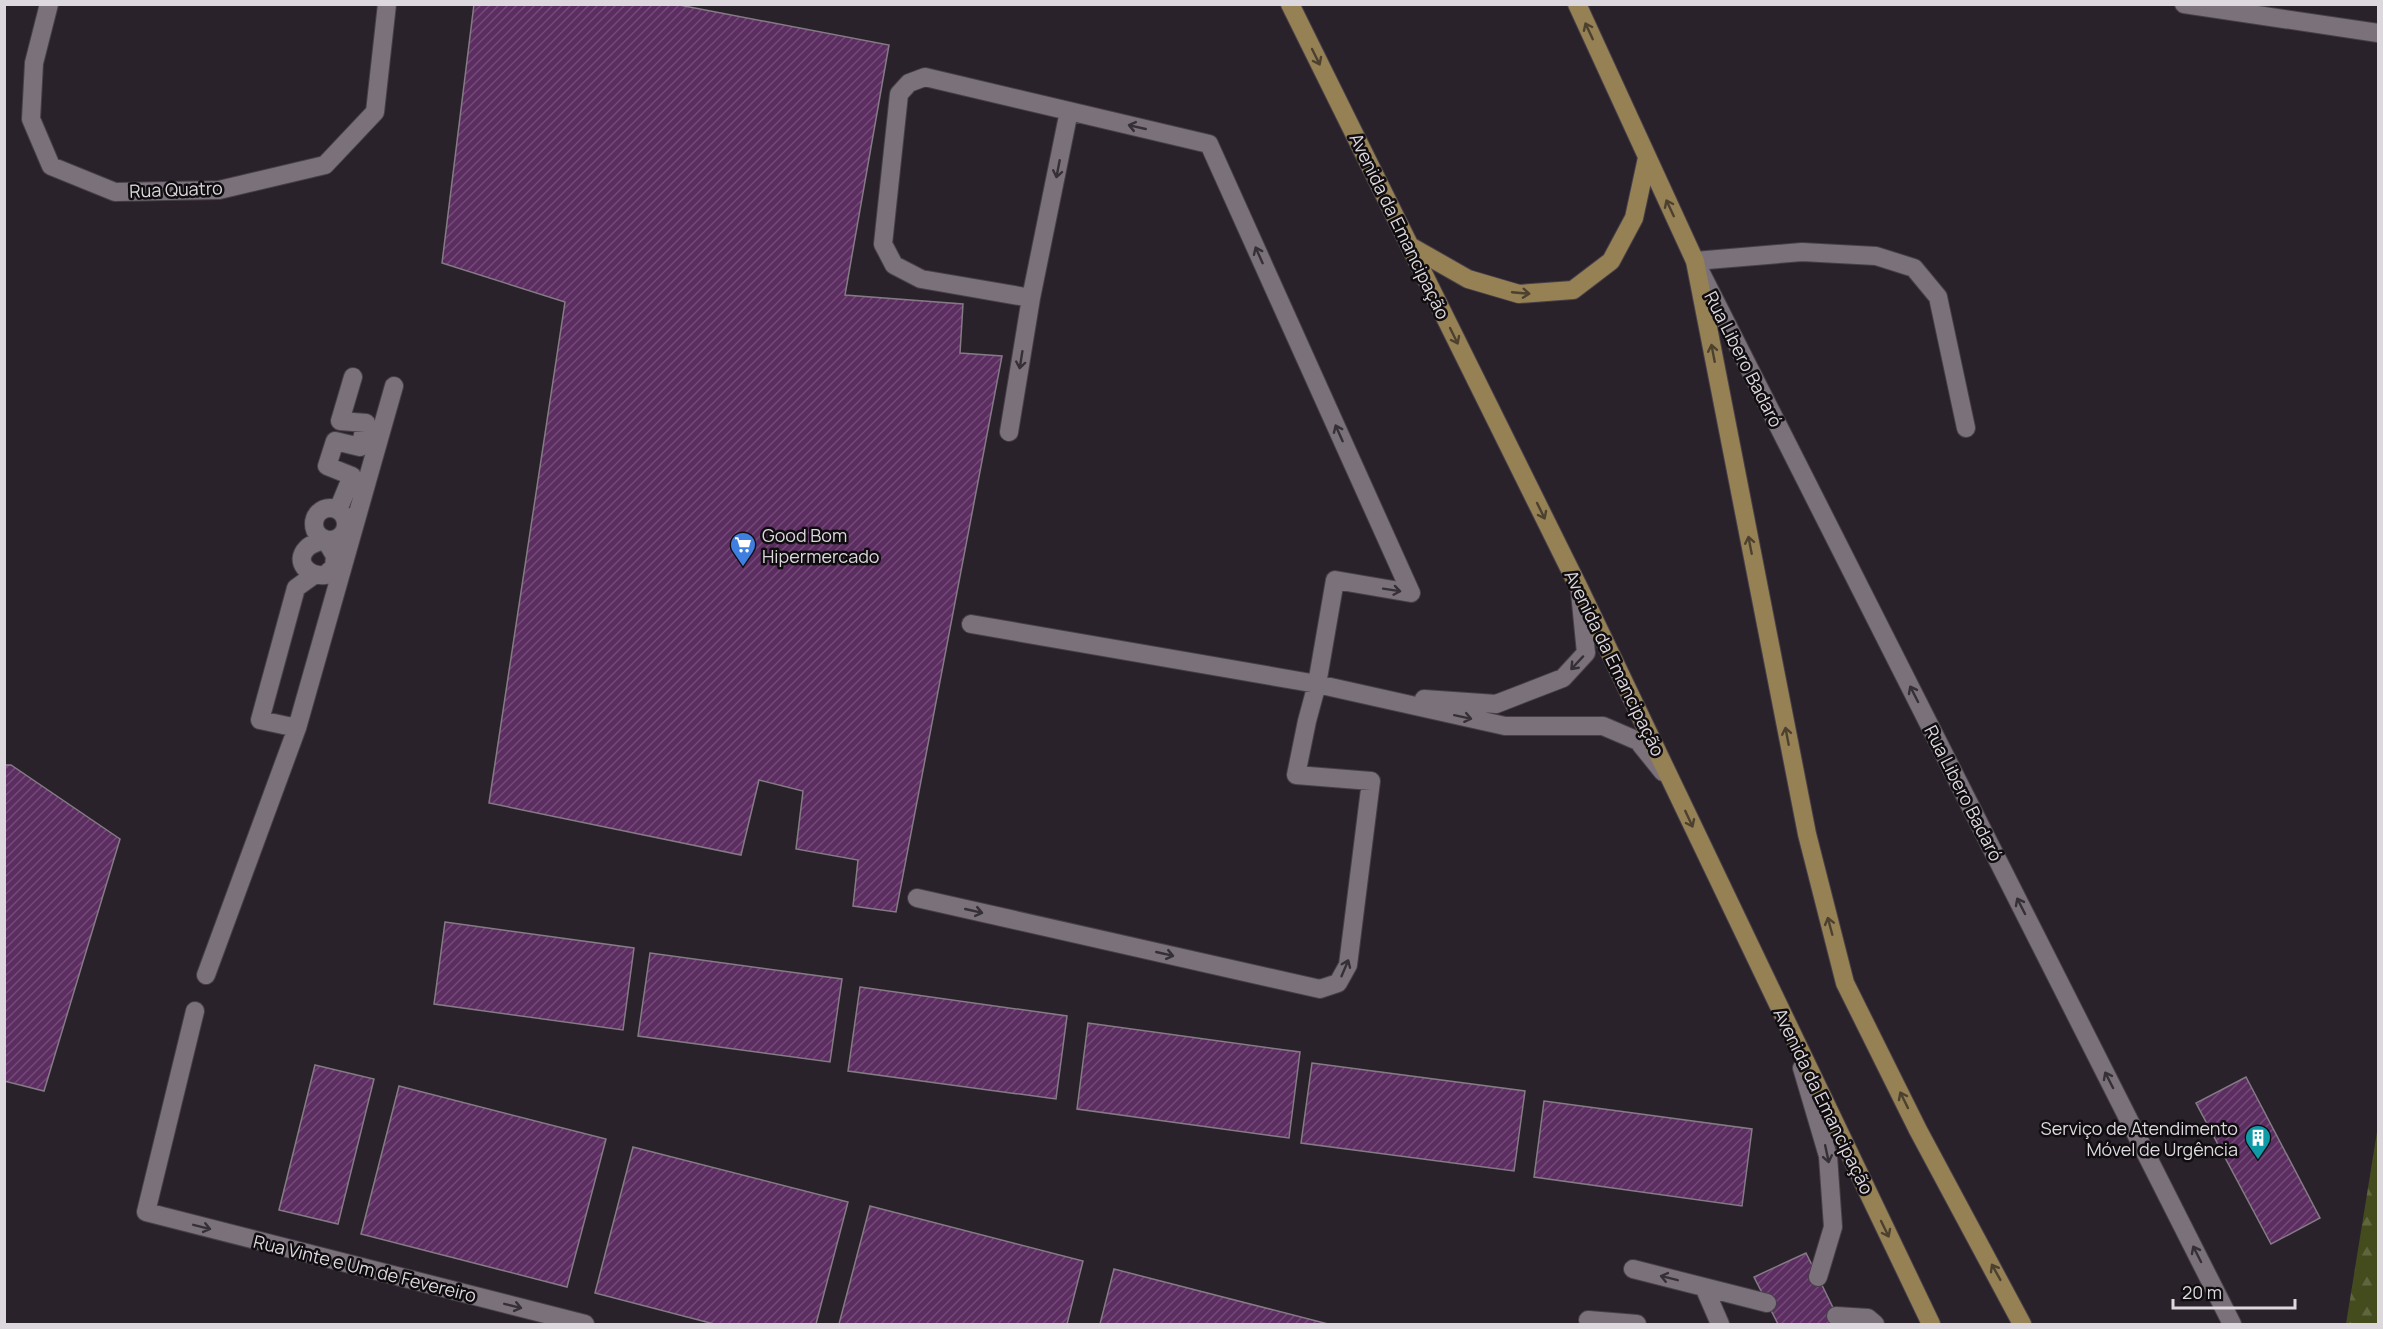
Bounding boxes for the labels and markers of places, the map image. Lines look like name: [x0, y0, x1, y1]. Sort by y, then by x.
place label: Good Bom Hipermercado: [762, 523, 879, 568]
supermarket icon: Good Bom Hipermercado: [728, 530, 758, 568]
place label: Serviço de Atendimento Móvel de Urgência: [2041, 1116, 2238, 1161]
building icon: Serviço de Atendimento Móvel de Urgência: [2243, 1123, 2273, 1161]

